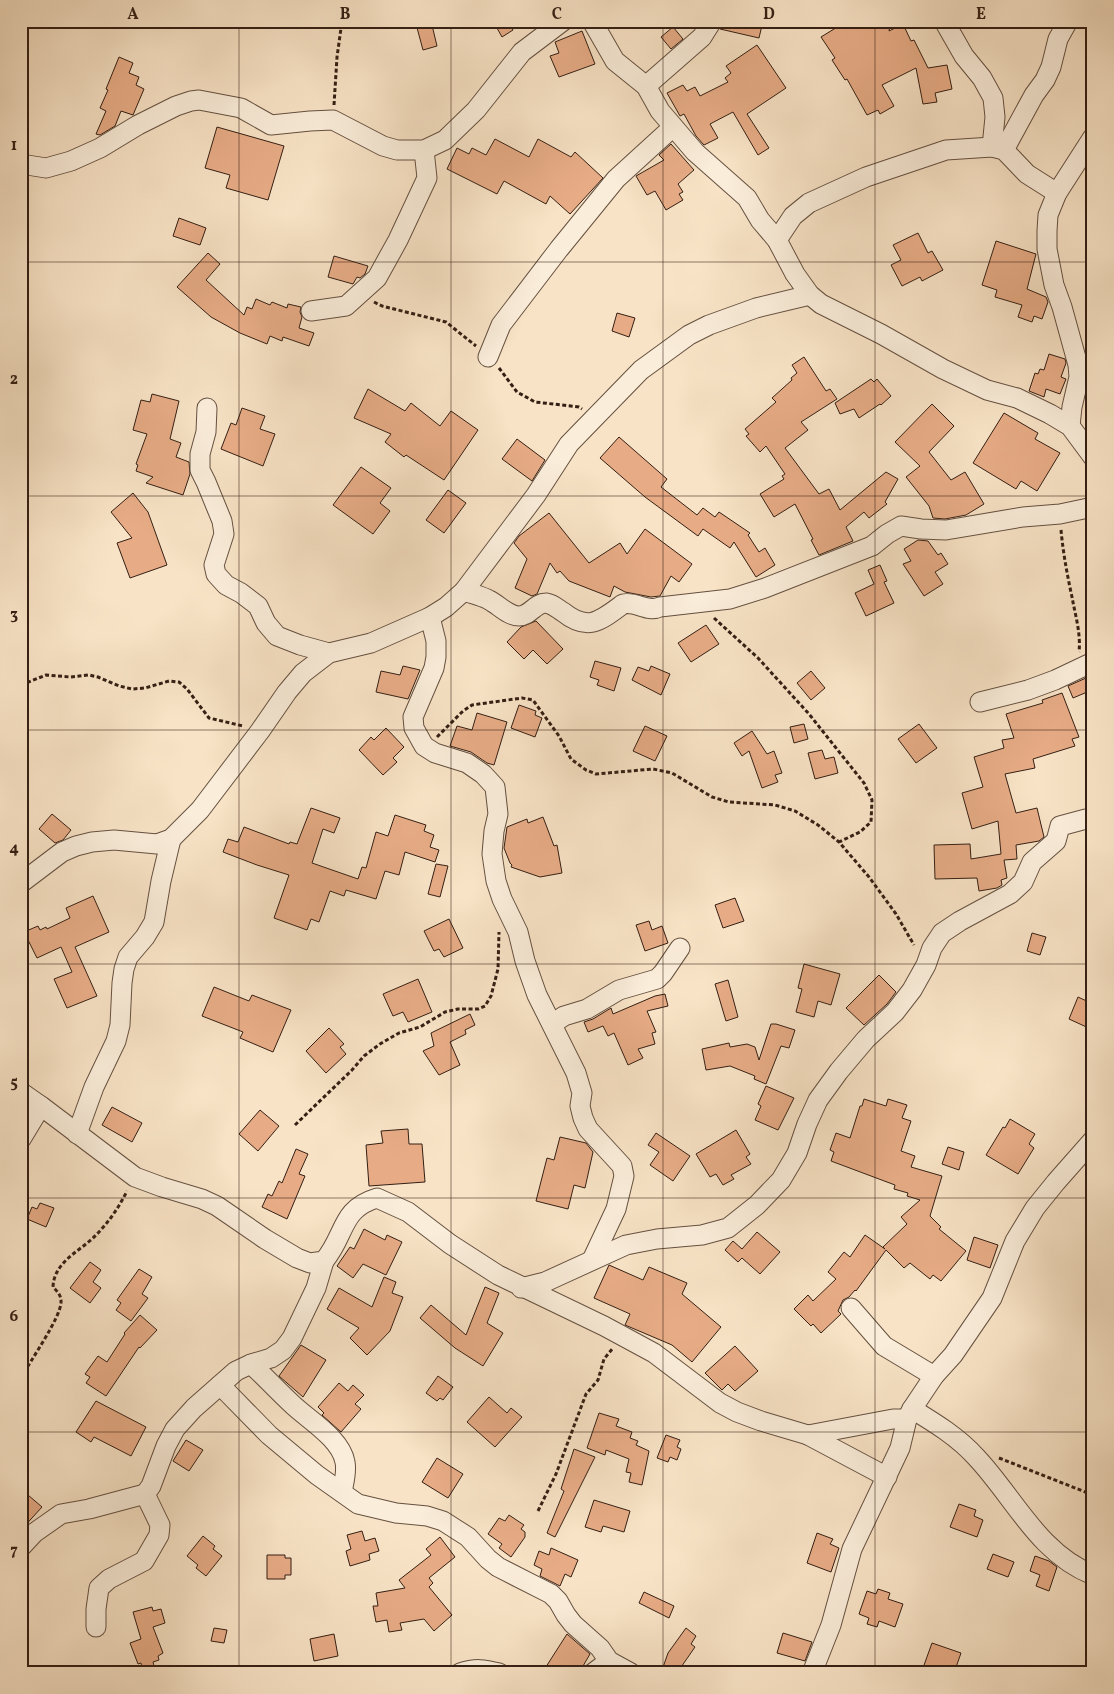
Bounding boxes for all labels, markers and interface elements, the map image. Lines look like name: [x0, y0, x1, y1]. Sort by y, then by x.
text: A: [127, 4, 139, 26]
text: B: [340, 4, 351, 26]
text: C: [552, 4, 562, 26]
text: D: [763, 4, 775, 26]
text: E: [976, 4, 986, 26]
text: 1: [11, 135, 17, 157]
text: 2: [10, 369, 18, 391]
text: 3: [10, 604, 18, 626]
text: 4: [9, 838, 19, 860]
text: 5: [10, 1072, 18, 1094]
text: 6: [10, 1306, 19, 1328]
text: 7: [10, 1540, 18, 1562]

